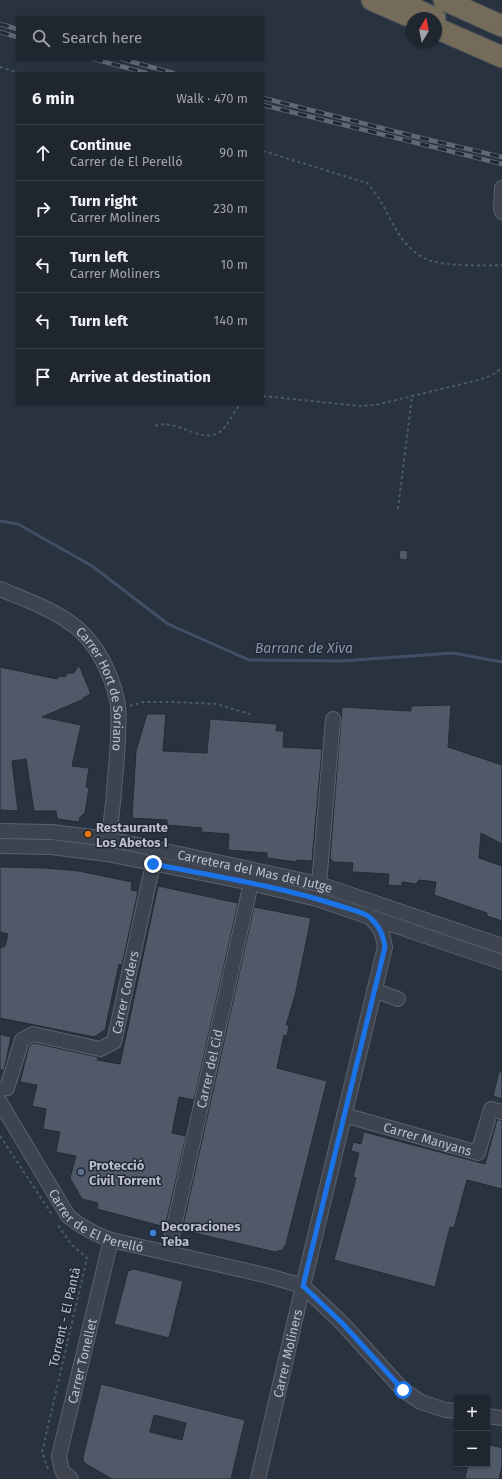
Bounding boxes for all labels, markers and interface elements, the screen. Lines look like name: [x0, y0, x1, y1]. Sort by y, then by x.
north arrow: [406, 12, 442, 48]
search box: [16, 16, 264, 60]
icon: search: [30, 27, 52, 49]
text: Search here: [62, 29, 142, 47]
text: 6 min: [32, 88, 75, 109]
text: Walk · 470 m: [176, 91, 248, 106]
text: Continue: [70, 136, 131, 154]
icon: ahead: [32, 142, 54, 164]
text: 90 m: [219, 145, 248, 160]
text: Carrer de El Perelló: [70, 154, 183, 169]
text: Turn right: [70, 192, 137, 210]
icon: right: [32, 198, 54, 220]
text: 230 m: [213, 201, 248, 216]
text: Carrer Moliners: [70, 210, 160, 225]
text: Turn left: [70, 248, 128, 266]
icon: left: [32, 254, 54, 276]
text: 10 m: [221, 257, 248, 272]
text: Carrer Moliners: [70, 266, 160, 281]
icon: left: [32, 310, 54, 332]
text: Turn left: [70, 312, 128, 330]
text: 140 m: [214, 313, 248, 328]
icon: arrive: [32, 366, 54, 388]
text: Arrive at destination: [70, 368, 211, 386]
street label: Carrer Hort de Soriano: [73, 624, 126, 752]
water label: Barranc de Xiva: [255, 640, 353, 657]
place label: Restaurante Los Abetos I: [96, 820, 168, 850]
marker: Restaurante Los Abetos I: [83, 829, 93, 839]
street label: Carretera del Mas del Jutge: [176, 847, 334, 896]
route end: [144, 855, 162, 873]
street label: Carrer Corders: [109, 950, 142, 1035]
street label: Carrer del Cid: [194, 1028, 226, 1110]
street label: Carrer Manyans: [382, 1120, 473, 1159]
place label: Protecció Civil Torrent: [89, 1158, 162, 1188]
marker: Protecció Civil Torrent: [76, 1167, 86, 1177]
street label: Carrer de El Perelló: [46, 1186, 145, 1255]
place label: Decoraciones Teba: [161, 1219, 241, 1249]
marker: Decoraciones Teba: [148, 1228, 158, 1238]
street label: Torrent - El Pantà: [46, 1266, 83, 1369]
street label: Carrer Moliners: [270, 1308, 305, 1399]
street label: Carrer Tonellet: [65, 1317, 100, 1405]
route start: [394, 1381, 412, 1399]
map controls: [454, 1395, 490, 1467]
button: +: [454, 1395, 490, 1431]
button: −: [454, 1431, 490, 1467]

